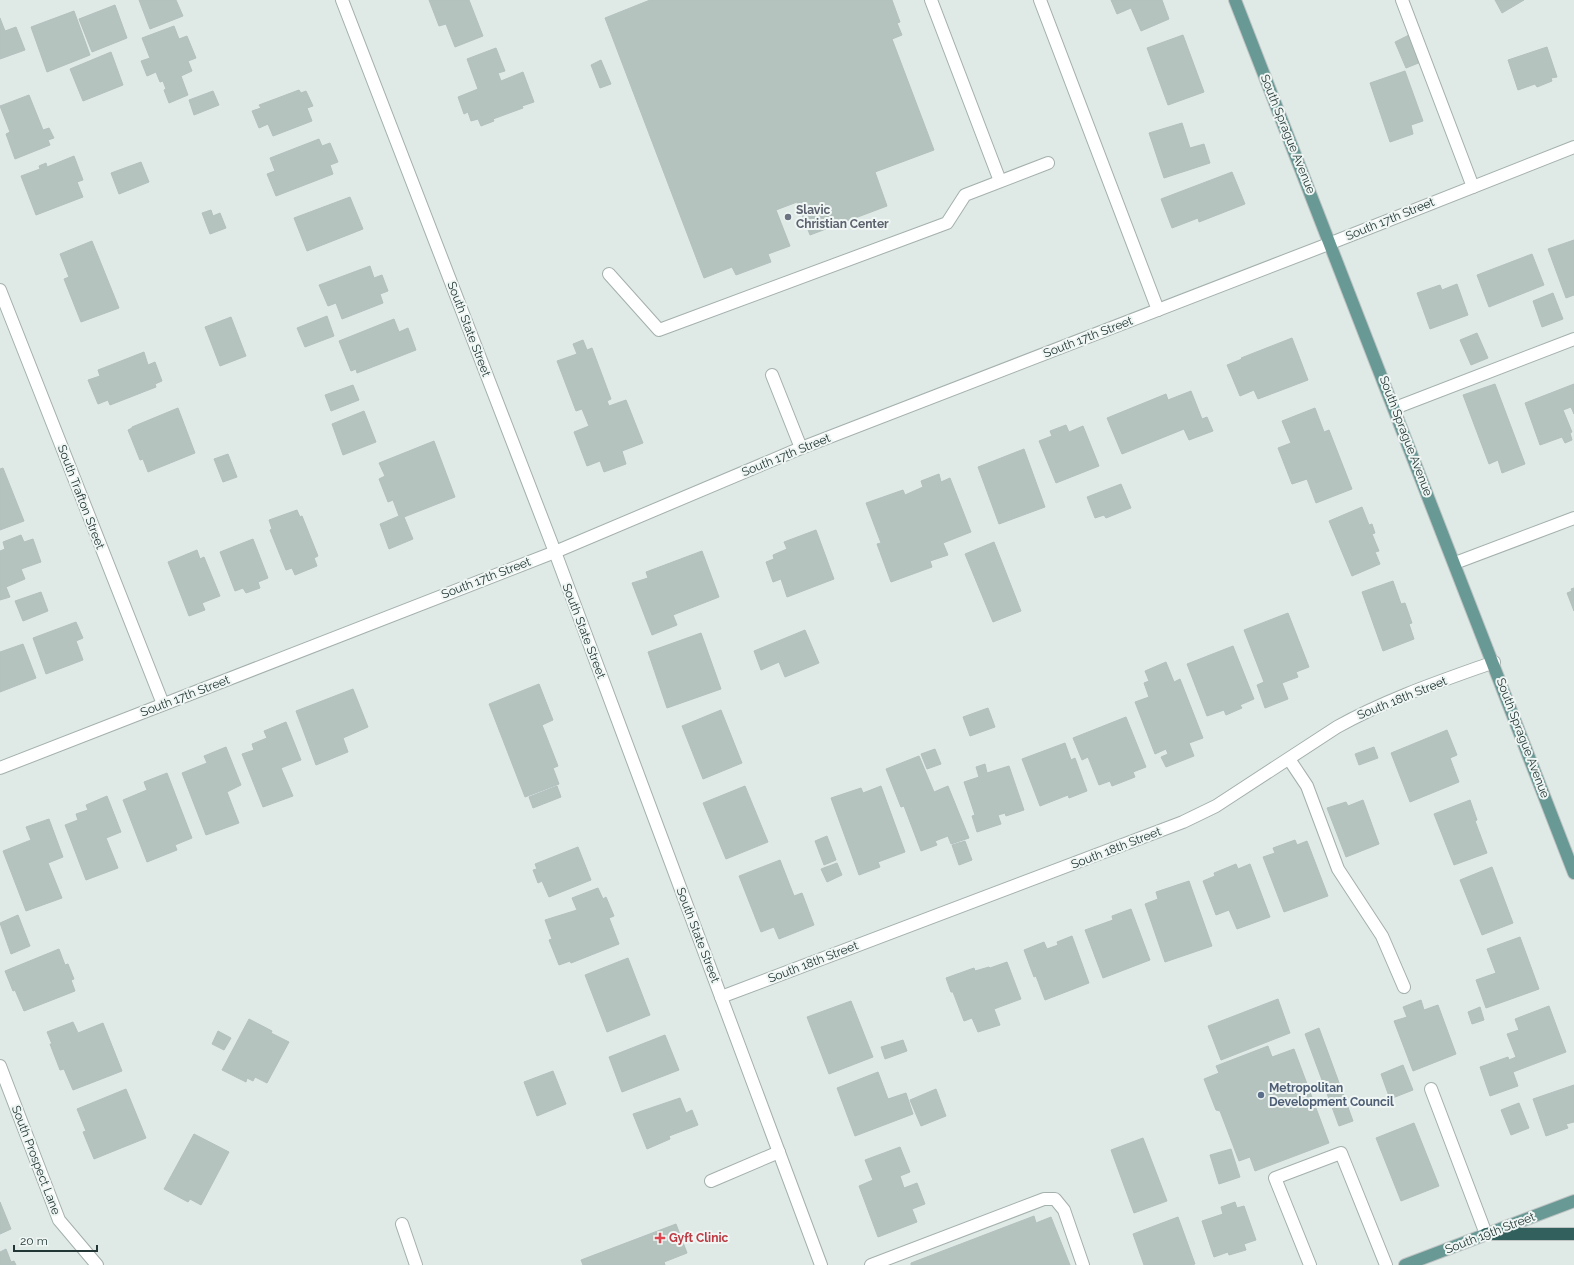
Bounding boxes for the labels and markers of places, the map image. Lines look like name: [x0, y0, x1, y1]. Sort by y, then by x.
place label: Slavic Christian Center: [796, 203, 889, 231]
marker: Slavic Christian Center: [783, 212, 793, 222]
place label: Metropolitan Development Council: [1269, 1081, 1394, 1109]
marker: Metropolitan Development Council: [1256, 1090, 1266, 1100]
place label: Gyft Clinic: [669, 1231, 728, 1245]
marker: Gyft Clinic: [654, 1232, 666, 1244]

